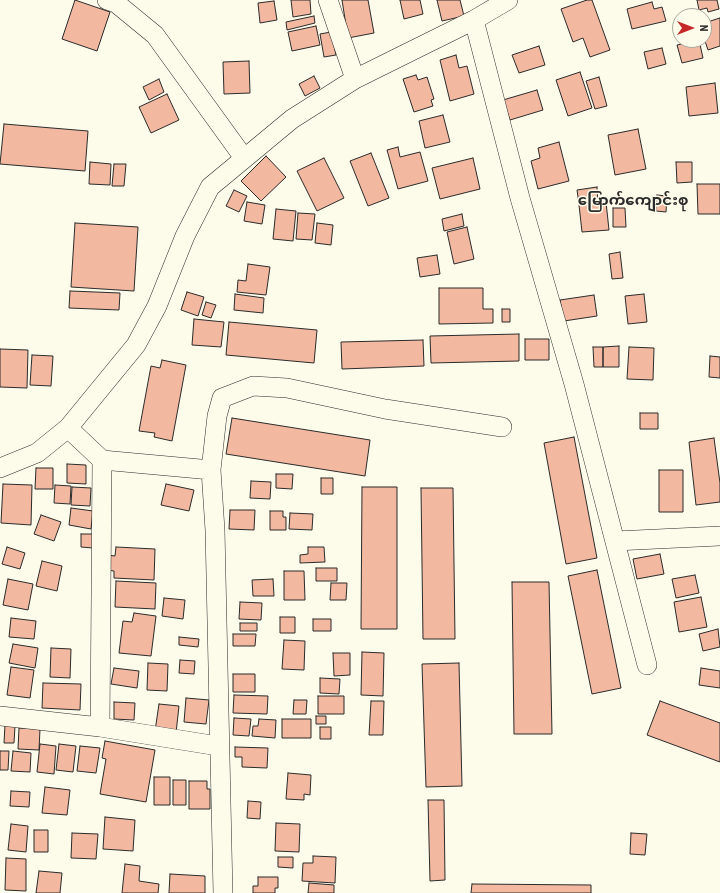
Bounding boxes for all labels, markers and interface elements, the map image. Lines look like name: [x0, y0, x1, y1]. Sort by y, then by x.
north arrow: [672, 8, 712, 48]
text: N: [697, 25, 710, 31]
district label: မြောက်ကျောင်းစု: [578, 192, 688, 210]

